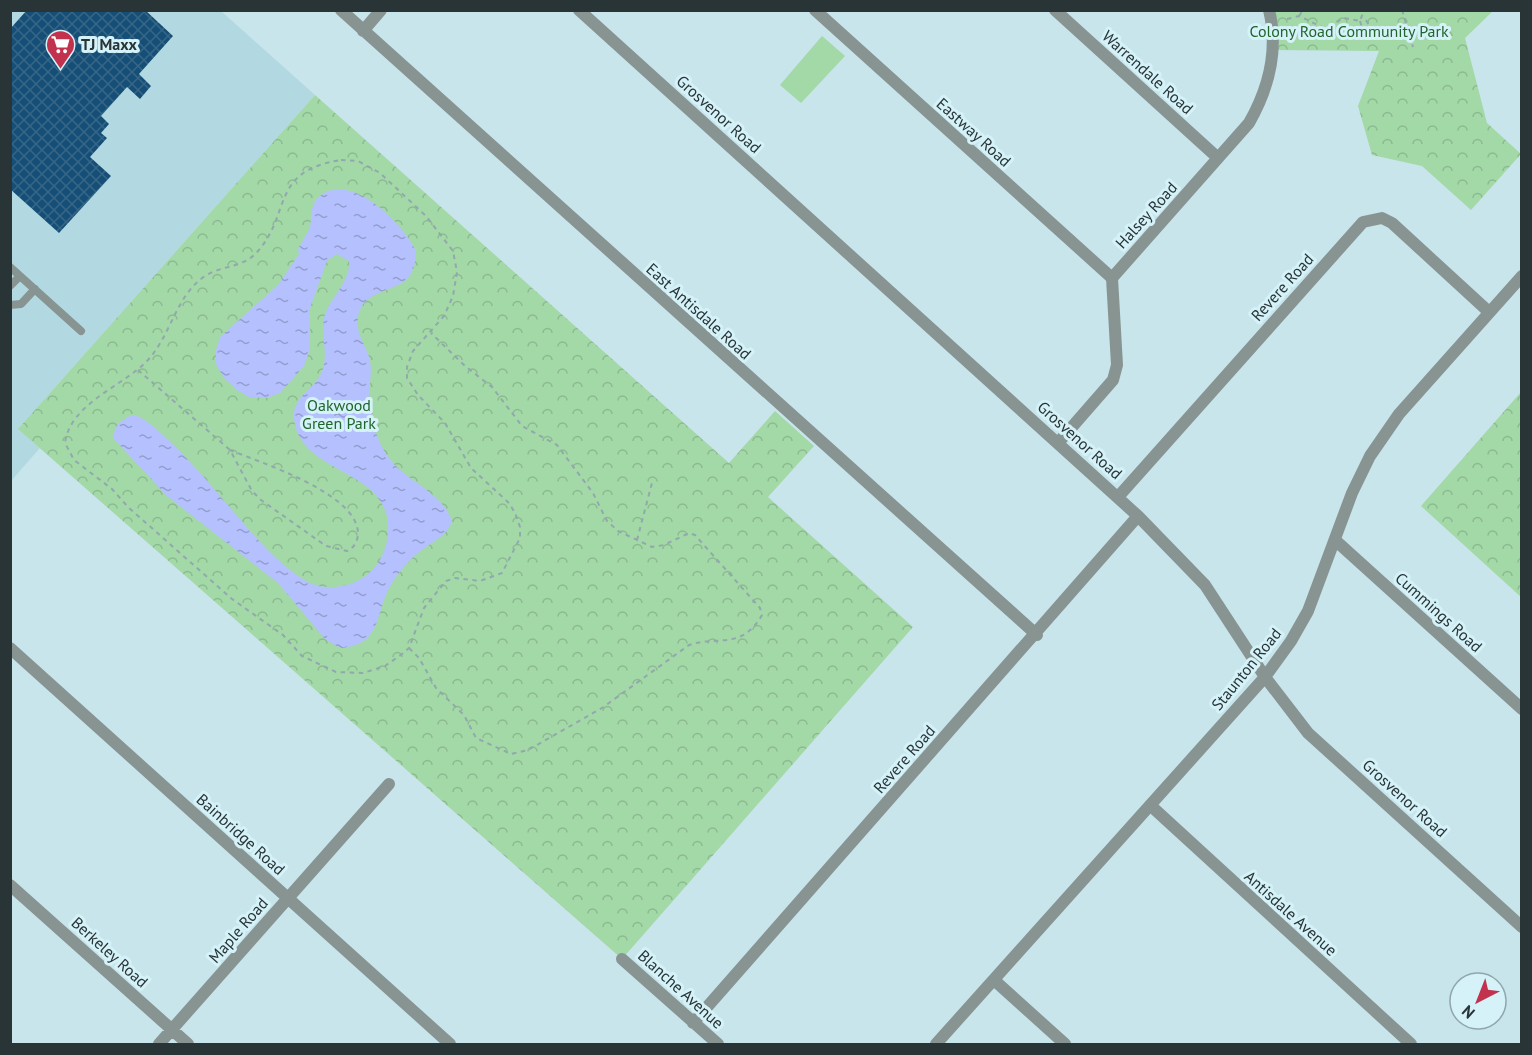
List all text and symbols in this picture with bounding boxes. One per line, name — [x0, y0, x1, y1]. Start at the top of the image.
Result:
park label: Colony Road Community Park — [1249, 21, 1449, 41]
street label: Warrendale Road — [1098, 26, 1198, 118]
supermarket icon: TJ Maxx — [44, 28, 76, 70]
place label: TJ Maxx — [81, 34, 137, 54]
street label: Grosvenor Road — [673, 71, 765, 157]
street label: Eastway Road — [933, 93, 1015, 171]
street label: Halsey Road — [1111, 178, 1181, 252]
street label: Revere Road — [1246, 249, 1318, 325]
street label: East Antisdale Road — [642, 259, 756, 363]
park label: Oakwood Green Park — [302, 395, 376, 433]
street label: Grosvenor Road — [1034, 397, 1126, 483]
street label: Cummings Road — [1391, 568, 1487, 656]
street label: Staunton Road — [1207, 624, 1285, 714]
street label: Revere Road — [869, 721, 939, 797]
street label: Grosvenor Road — [1359, 755, 1451, 841]
street label: Bainbridge Road — [193, 789, 289, 879]
street label: Antisdale Avenue — [1241, 866, 1341, 960]
street label: Maple Road — [204, 893, 272, 967]
street label: Berkeley Road — [68, 912, 152, 992]
street label: Blanche Avenue — [634, 945, 728, 1033]
north arrow — [1448, 971, 1508, 1031]
text: N — [1457, 1001, 1479, 1023]

